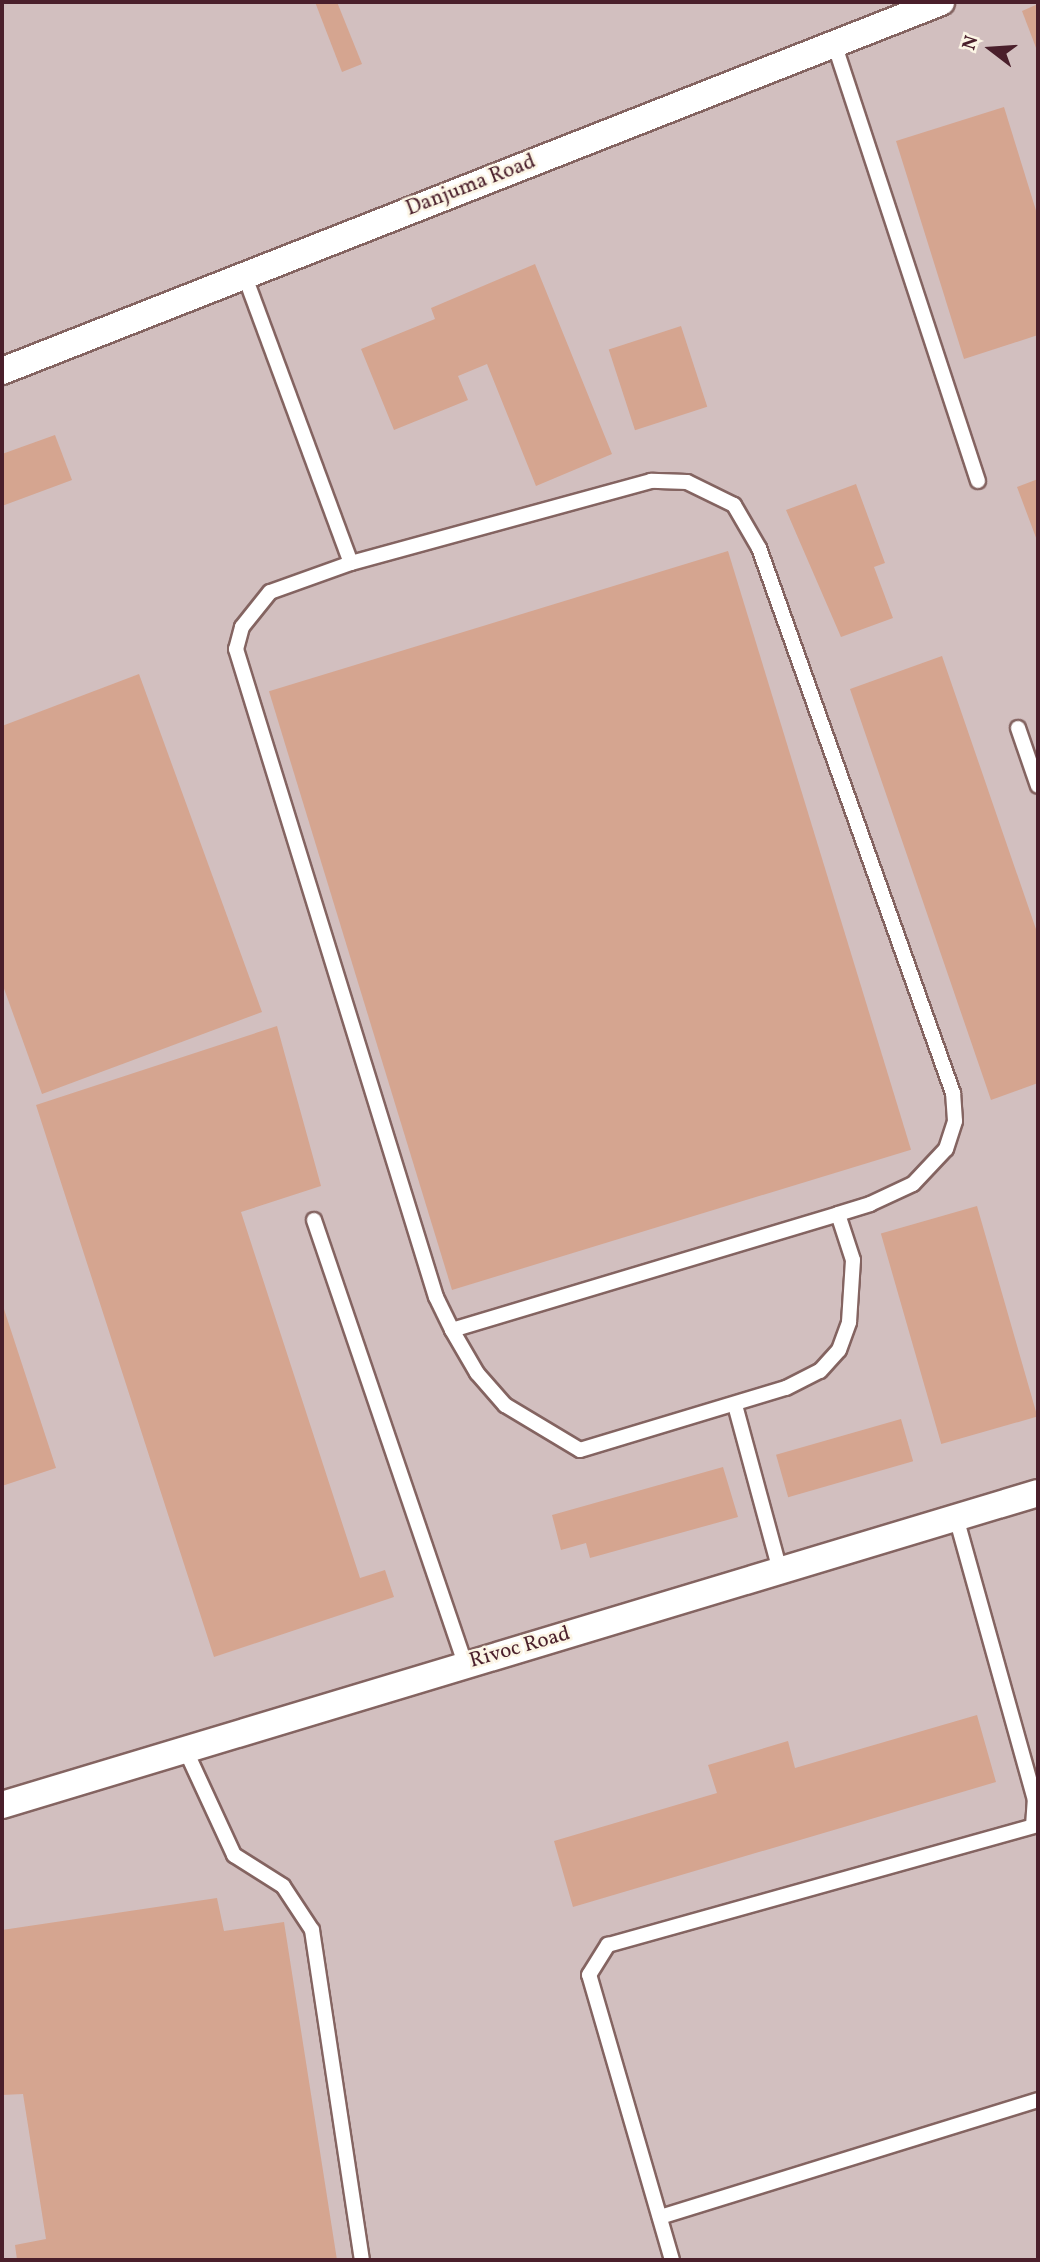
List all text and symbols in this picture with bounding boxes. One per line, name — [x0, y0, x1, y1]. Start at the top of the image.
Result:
north arrow — [956, 14, 1026, 84]
text: N — [956, 32, 985, 53]
street label: Danjuma Road — [403, 150, 539, 222]
street label: Rivoc Road — [467, 1622, 573, 1674]

